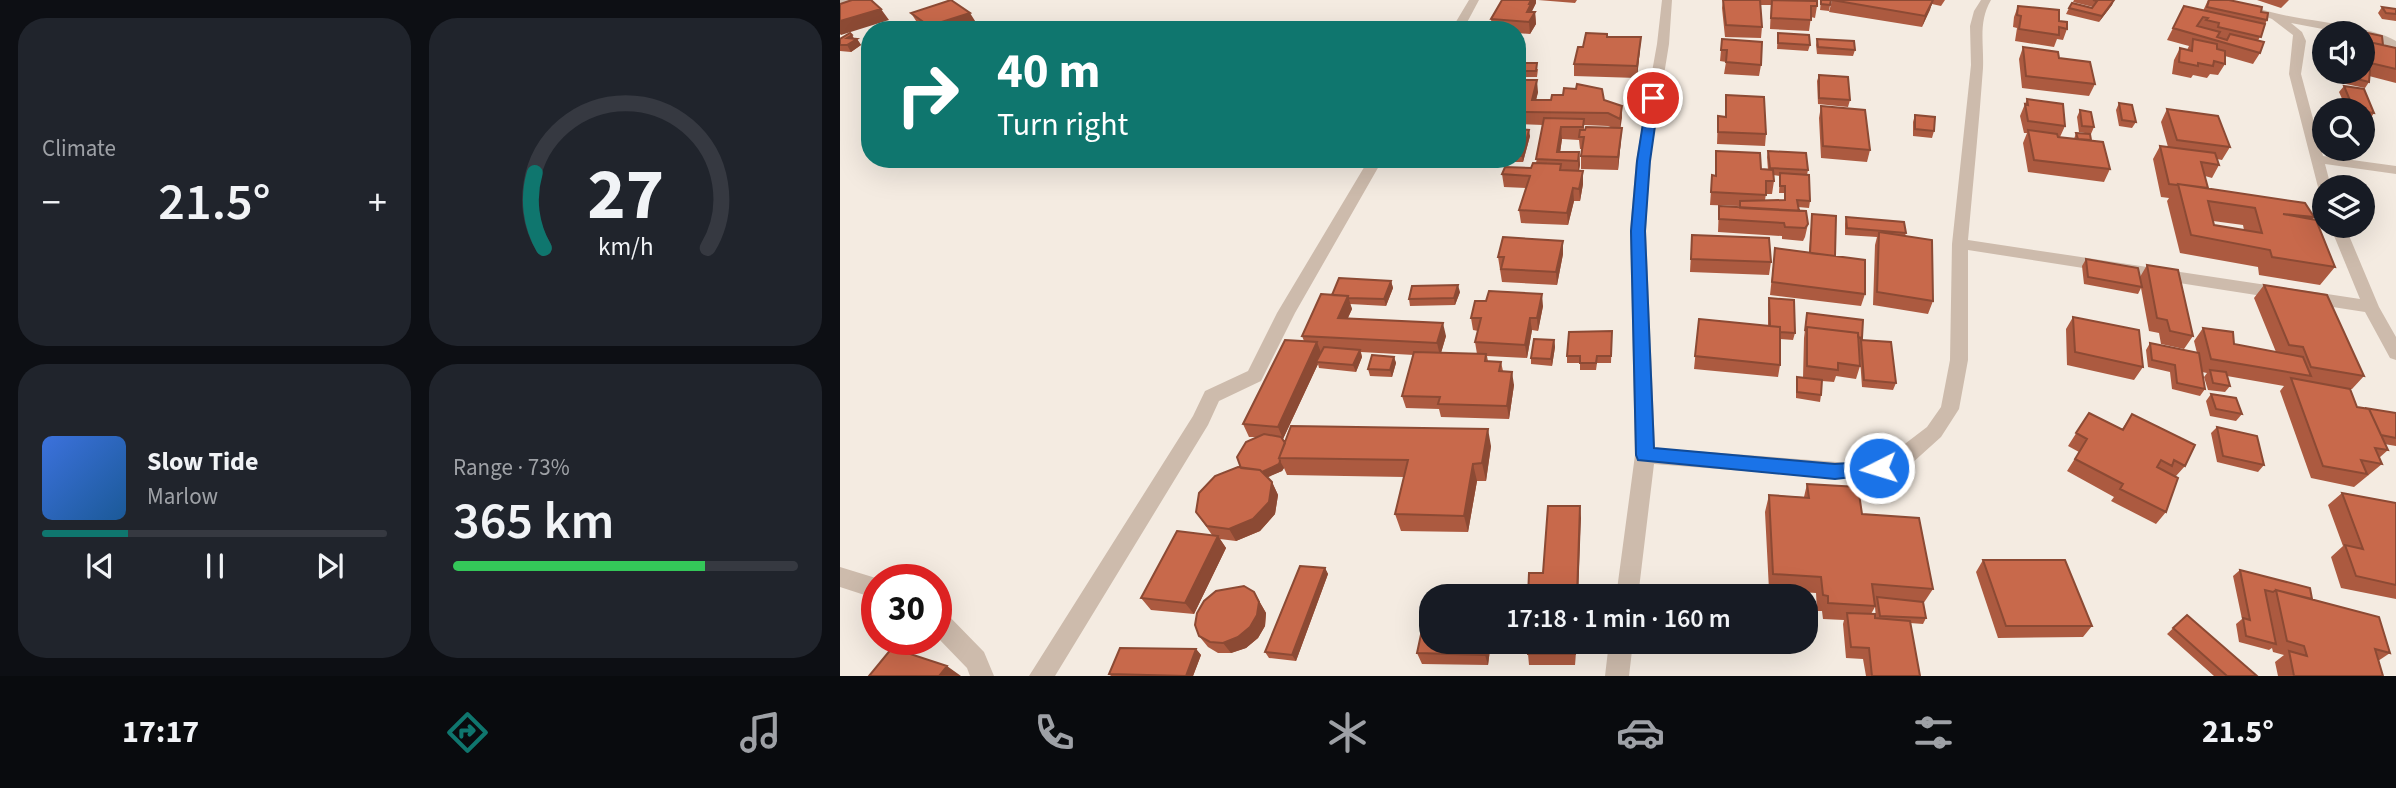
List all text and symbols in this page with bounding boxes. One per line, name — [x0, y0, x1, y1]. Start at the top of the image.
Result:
map controls — [2312, 21, 2375, 238]
button: sound — [2312, 21, 2375, 84]
text: 40 m — [997, 37, 1101, 107]
icon: right — [882, 49, 973, 140]
pin — [1623, 68, 1683, 128]
icon: arrive — [1634, 79, 1672, 117]
button: search — [2312, 98, 2375, 161]
text: Turn right — [997, 102, 1128, 148]
text: Climate — [42, 132, 116, 165]
text: 27 — [587, 143, 664, 247]
text: 21.5° — [158, 166, 271, 240]
button: layers — [2312, 175, 2375, 238]
text: − — [42, 176, 61, 230]
text: + — [368, 176, 387, 230]
text: km/h — [598, 229, 653, 265]
position arrow — [1842, 431, 1916, 505]
text: Slow Tide — [147, 443, 258, 480]
text: Range · 73% — [453, 451, 570, 484]
text: Marlow — [147, 480, 218, 513]
text: 365 km — [453, 485, 614, 559]
icon: previous — [81, 547, 119, 585]
icon: pause — [196, 547, 234, 585]
icon: next — [311, 547, 349, 585]
speed limit sign: 30 — [861, 564, 952, 655]
text: 17:18 · 1 min · 160 m — [1506, 600, 1731, 637]
icon: directions — [443, 708, 492, 757]
icon: music — [736, 708, 785, 757]
icon: phone — [1030, 708, 1079, 757]
icon: climate — [1323, 708, 1372, 757]
icon: car — [1616, 708, 1665, 757]
icon: filters — [1909, 708, 1958, 757]
text: 17:17 — [122, 709, 199, 755]
text: 21.5° — [2202, 709, 2274, 755]

